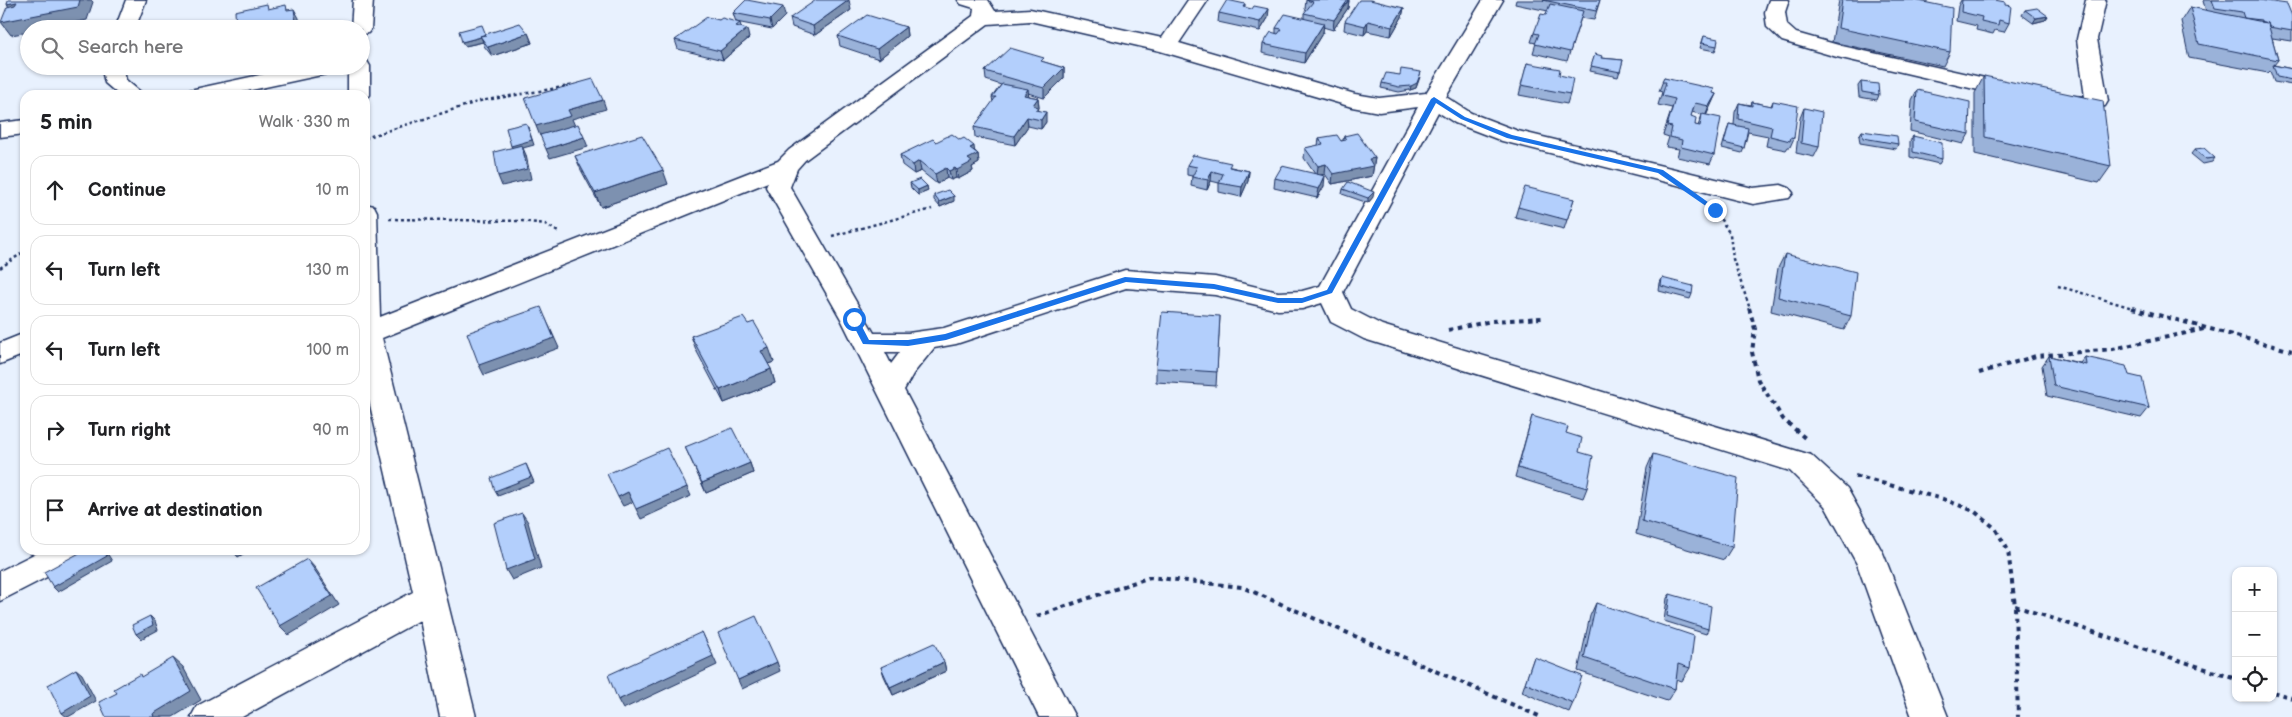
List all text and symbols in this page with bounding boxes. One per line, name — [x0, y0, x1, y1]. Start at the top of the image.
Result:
search box — [20, 20, 370, 75]
icon: search — [38, 34, 66, 62]
text: Search here — [78, 36, 183, 59]
text: 5 min — [40, 110, 93, 135]
text: Walk · 330 m — [259, 113, 350, 132]
icon: ahead — [41, 176, 69, 204]
text: Continue — [88, 179, 166, 202]
text: 10 m — [316, 181, 349, 200]
route end — [1704, 199, 1727, 222]
icon: left — [41, 256, 69, 284]
text: Turn left — [88, 259, 160, 282]
text: 130 m — [306, 261, 349, 280]
route start — [843, 308, 866, 331]
icon: left — [41, 336, 69, 364]
text: Turn left — [88, 339, 160, 362]
text: 100 m — [306, 341, 349, 360]
icon: right — [41, 416, 69, 444]
text: Turn right — [88, 419, 171, 442]
text: 90 m — [313, 421, 349, 440]
icon: arrive — [41, 496, 69, 524]
text: Arrive at destination — [88, 499, 263, 522]
map controls — [2232, 567, 2277, 702]
button: + — [2232, 567, 2277, 612]
button: − — [2232, 612, 2277, 657]
button: locate — [2232, 657, 2277, 702]

